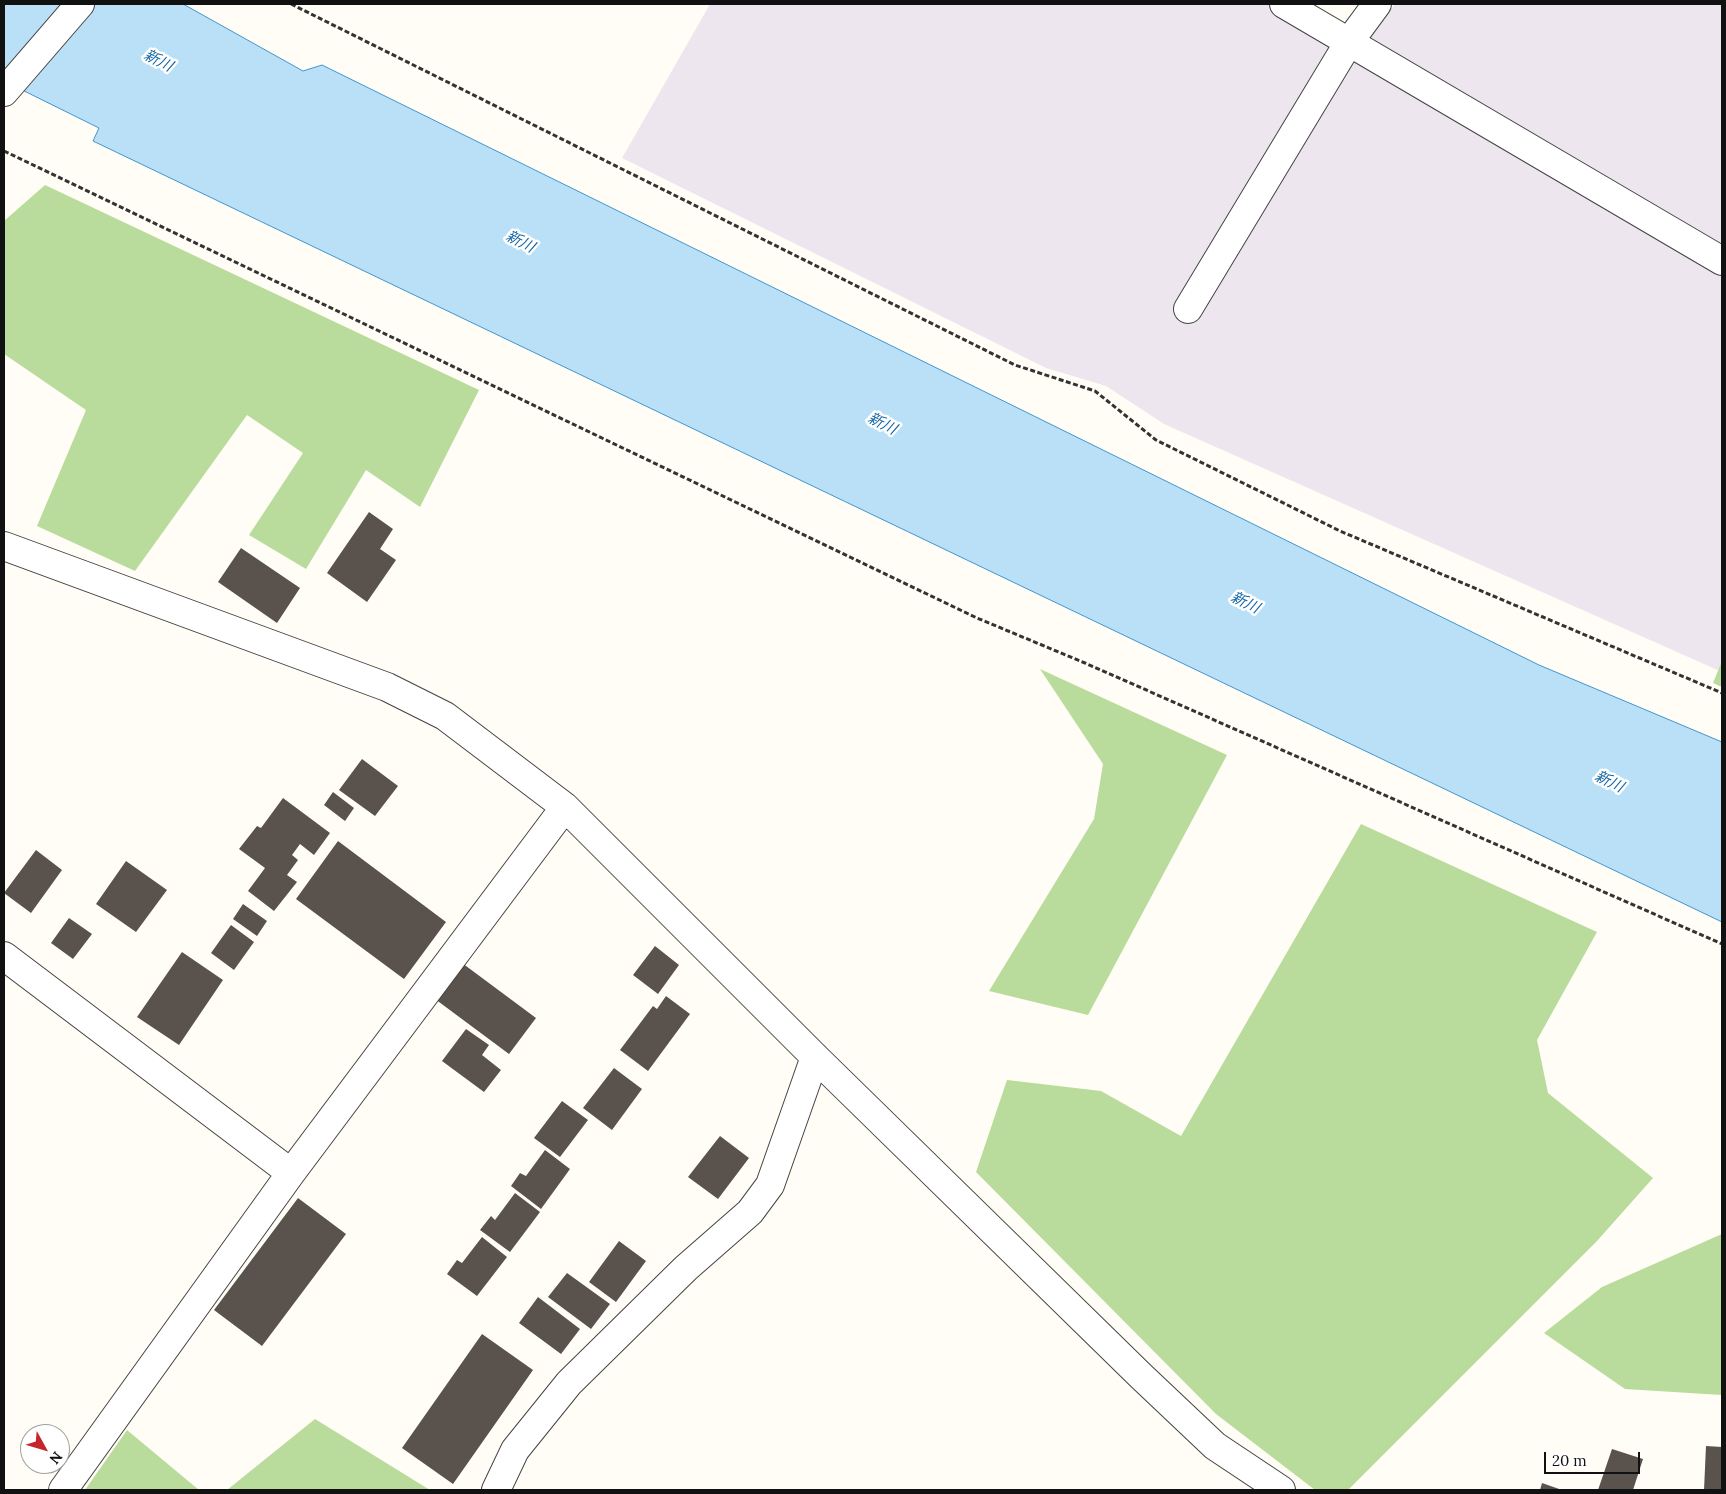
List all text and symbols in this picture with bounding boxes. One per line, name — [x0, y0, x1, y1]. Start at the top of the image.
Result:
water label: 新川 — [141, 46, 175, 76]
water label: 新川 — [503, 227, 537, 257]
water label: 新川 — [865, 409, 899, 439]
water label: 新川 — [1228, 588, 1262, 618]
water label: 新川 — [1592, 767, 1626, 797]
north arrow — [20, 1424, 70, 1474]
scale bar — [1546, 1442, 1642, 1474]
text: N — [45, 1448, 66, 1468]
text: 20 m — [1552, 1451, 1587, 1470]

